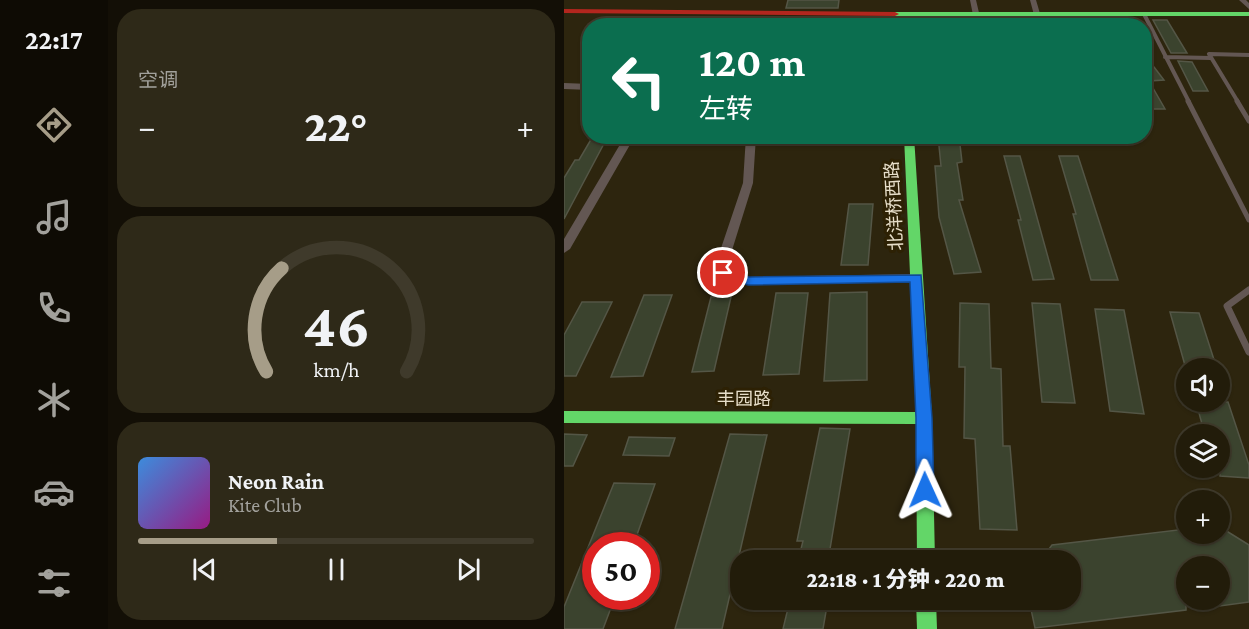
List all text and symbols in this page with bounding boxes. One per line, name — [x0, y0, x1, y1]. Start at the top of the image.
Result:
text: 22:17 — [25, 25, 83, 55]
text: 120 m — [699, 38, 805, 85]
icon: left — [600, 42, 678, 120]
text: 空调 — [138, 69, 178, 91]
text: 左转 — [699, 94, 753, 124]
text: 22° — [304, 101, 368, 151]
icon: directions — [33, 104, 75, 146]
text: − — [138, 108, 155, 145]
text: + — [517, 108, 534, 145]
street label: 北洋桥西路 — [882, 161, 906, 251]
icon: music — [33, 196, 75, 238]
pin — [697, 247, 748, 298]
icon: arrive — [706, 256, 739, 289]
icon: phone — [33, 287, 75, 329]
text: 46 — [302, 290, 370, 359]
text: km/h — [313, 358, 360, 382]
map controls — [1176, 358, 1230, 610]
button: sound — [1176, 358, 1230, 412]
icon: climate — [33, 379, 75, 421]
street label: 丰园路 — [717, 389, 771, 409]
button: layers — [1176, 424, 1230, 478]
position arrow — [893, 458, 957, 522]
text: Neon Rain — [228, 469, 324, 494]
icon: car — [33, 471, 75, 513]
button: + — [1176, 490, 1230, 544]
text: Kite Club — [228, 494, 302, 516]
speed limit sign: 50 — [582, 532, 660, 610]
icon: previous — [188, 553, 221, 586]
icon: pause — [320, 553, 353, 586]
icon: next — [452, 553, 485, 586]
button: − — [1176, 556, 1230, 610]
icon: filters — [33, 562, 75, 604]
text: 22:18 · 1 分钟 · 220 m — [806, 567, 1005, 592]

